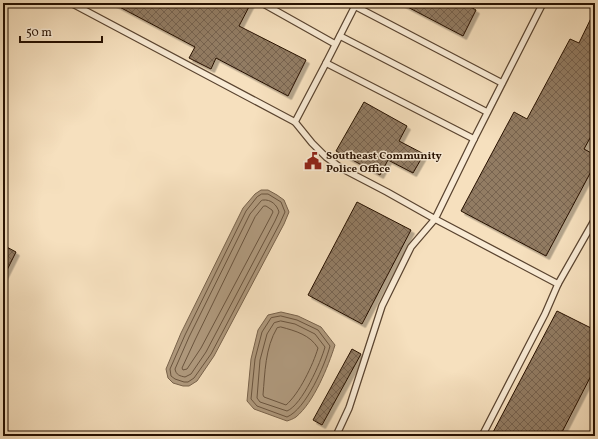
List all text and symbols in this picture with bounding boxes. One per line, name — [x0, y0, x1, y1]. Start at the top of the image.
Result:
scale bar — [20, 18, 102, 44]
text: 50 m — [26, 25, 52, 41]
place label: Southeast Community Police Office — [326, 149, 443, 177]
public building icon: Southeast Community Police Office — [303, 151, 323, 171]

